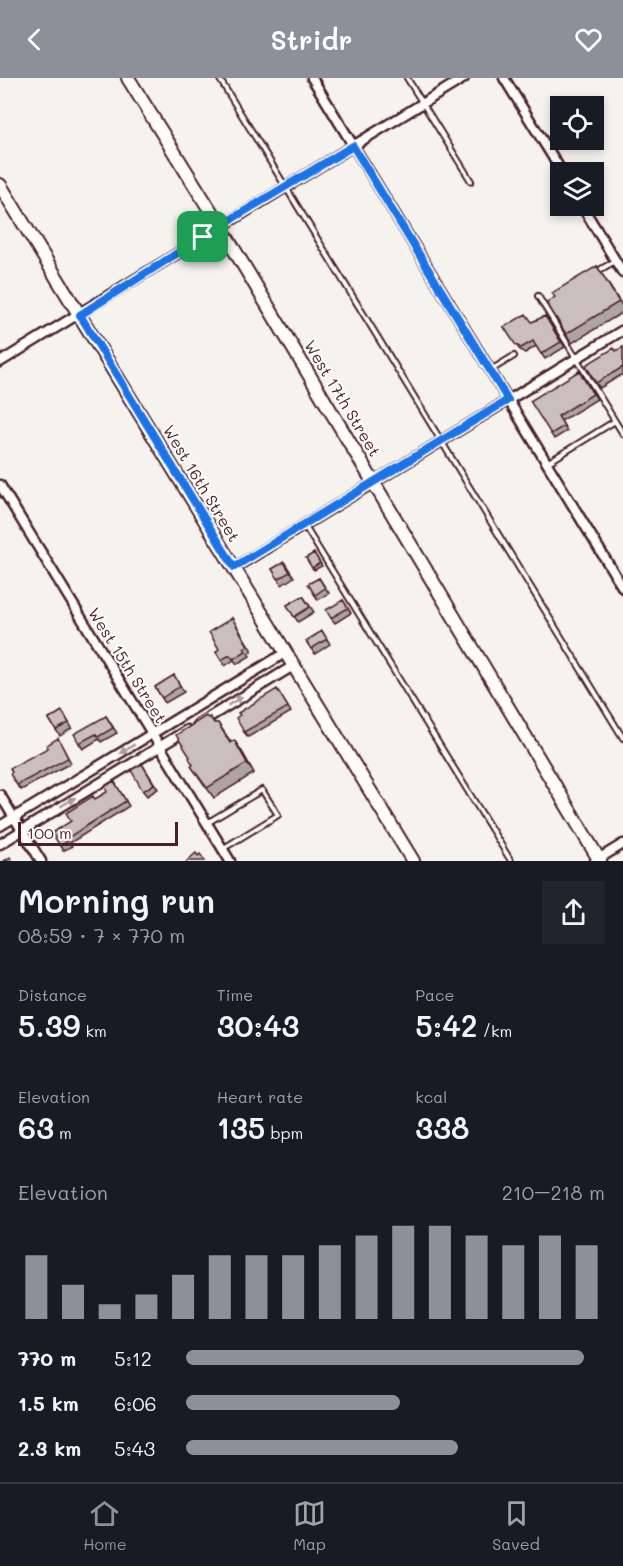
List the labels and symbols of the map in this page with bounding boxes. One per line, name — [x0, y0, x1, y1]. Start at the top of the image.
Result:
pin — [177, 211, 228, 262]
street label: West 17th Street — [300, 336, 386, 460]
street label: West 16th Street — [159, 421, 245, 545]
street label: West 15th Street — [84, 603, 172, 727]
one-way arrow — [227, 696, 243, 707]
one-way arrow — [119, 743, 135, 754]
one-way arrow — [60, 797, 76, 808]
scale bar — [18, 819, 178, 846]

